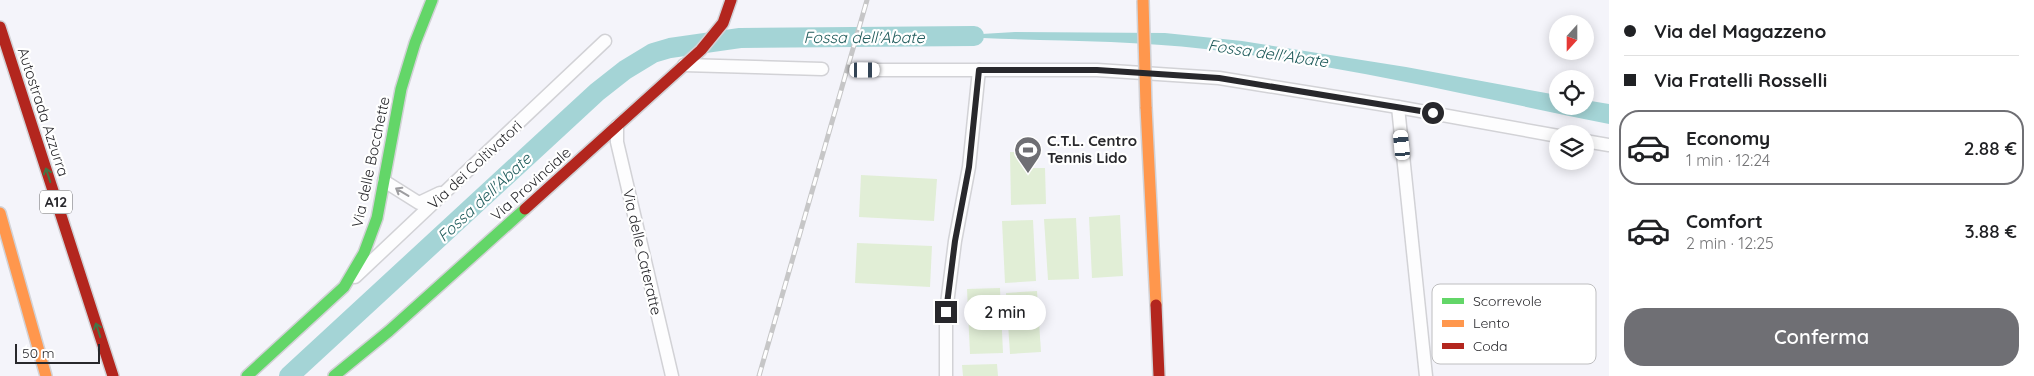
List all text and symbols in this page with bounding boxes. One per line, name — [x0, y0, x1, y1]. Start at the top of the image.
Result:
north arrow — [1549, 15, 1594, 60]
map controls — [1549, 15, 1594, 170]
text: Via del Magazzeno — [1654, 19, 1826, 43]
water label: Fossa dell'Abate — [804, 27, 925, 47]
water label: Fossa dell'Abate — [1207, 35, 1330, 71]
street label: Autostrada Azzurra — [14, 45, 73, 179]
car — [850, 63, 880, 78]
text: Via Fratelli Rosselli — [1654, 68, 1827, 92]
button: locate — [1549, 70, 1594, 115]
street label: Via delle Bocchette — [347, 95, 394, 229]
route start — [1422, 102, 1444, 124]
street label: Via dei Coltivatori — [424, 116, 526, 213]
button: layers — [1549, 125, 1594, 170]
icon: car — [1626, 125, 1671, 170]
text: Economy — [1686, 126, 1770, 150]
car — [1392, 129, 1411, 161]
place label: C.T.L. Centro Tennis Lido — [1047, 131, 1137, 167]
sports icon: C.T.L. Centro Tennis Lido — [1013, 135, 1043, 174]
text: 2.88 € — [1964, 136, 2017, 160]
street label: Via Provinciale — [487, 143, 575, 225]
water label: Fossa dell'Abate — [433, 148, 536, 246]
text: 1 min · 12:24 — [1686, 150, 1770, 170]
one-way arrow — [42, 168, 52, 184]
one-way arrow — [395, 186, 409, 196]
street label: Via delle Cateratte — [619, 187, 666, 317]
road number: A12 — [40, 190, 72, 213]
icon: car — [1626, 208, 1671, 253]
text: Comfort — [1686, 209, 1763, 233]
text: 3.88 € — [1964, 219, 2017, 243]
text: 2 min · 12:25 — [1686, 233, 1774, 253]
legend — [1432, 284, 1596, 364]
text: Scorrevole — [1473, 292, 1542, 310]
callout: 2 min — [964, 294, 1046, 330]
route end — [935, 301, 957, 323]
text: 2 min — [984, 302, 1026, 322]
button: Conferma — [1624, 308, 2019, 366]
text: Lento — [1473, 314, 1510, 332]
one-way arrow — [93, 322, 103, 338]
text: Coda — [1473, 337, 1508, 355]
scale bar — [15, 341, 100, 364]
text: 50 m — [22, 344, 55, 362]

